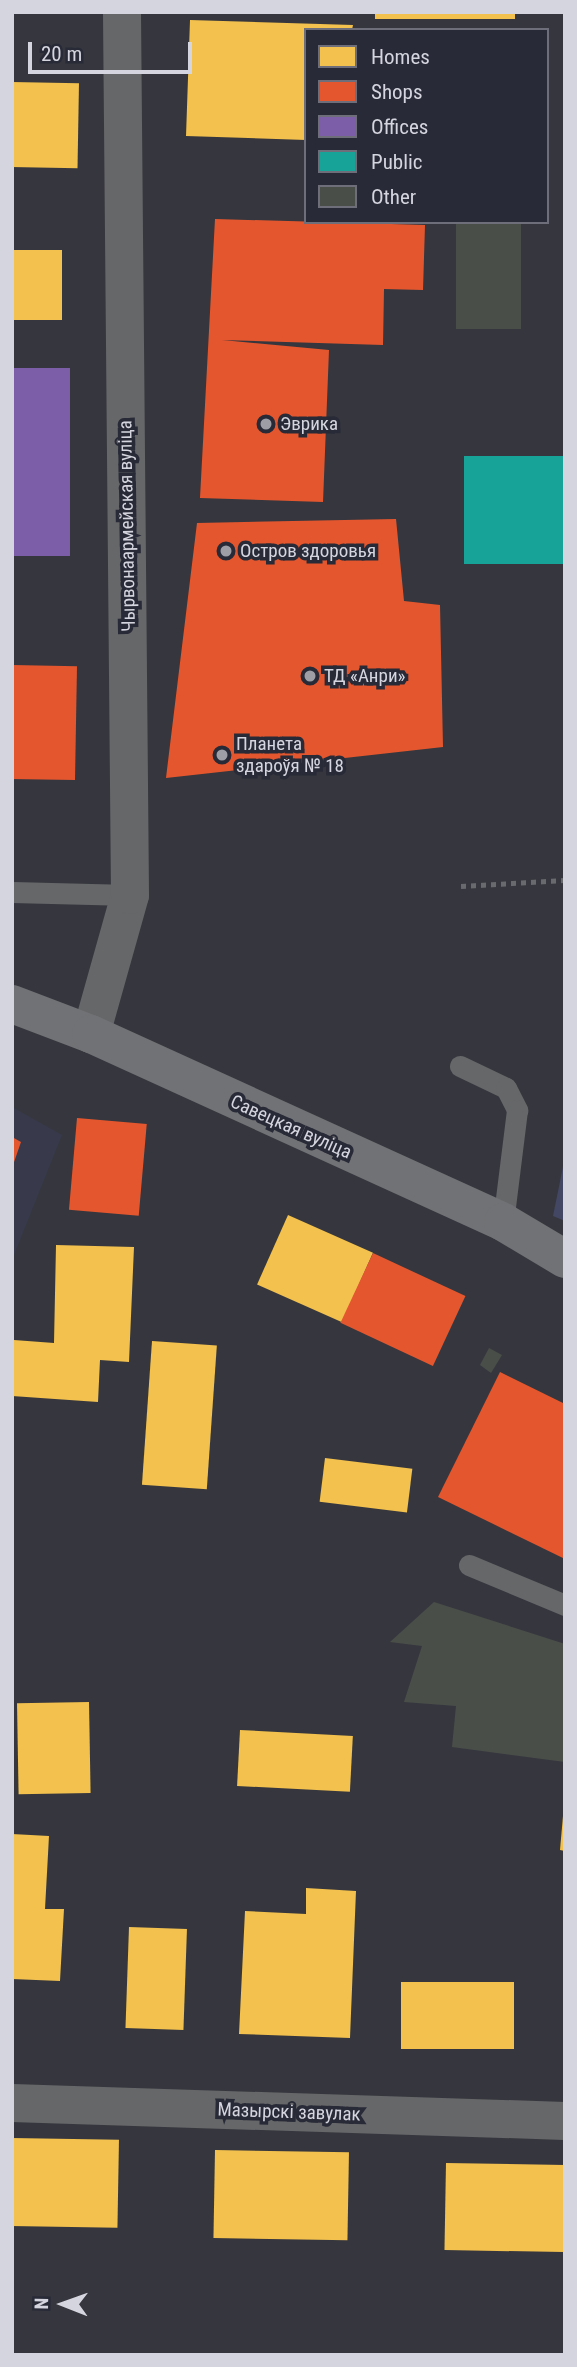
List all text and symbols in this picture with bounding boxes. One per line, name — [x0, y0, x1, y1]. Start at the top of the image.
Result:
scale bar — [32, 28, 196, 72]
legend — [304, 28, 549, 224]
text: 20 m — [41, 42, 82, 66]
text: Homes — [371, 45, 430, 69]
text: Shops — [371, 80, 423, 104]
text: Offices — [371, 115, 428, 139]
text: Public — [371, 150, 423, 174]
text: Other — [371, 185, 416, 209]
place label: Эврика — [280, 413, 338, 435]
marker: Эврика — [258, 416, 274, 432]
street label: Чырвонаармейская вуліца — [114, 420, 140, 632]
place label: Остров здоровья — [240, 540, 376, 562]
marker: Остров здоровья — [218, 543, 234, 559]
place label: ТД «Анри» — [324, 665, 406, 687]
marker: ТД «Анри» — [302, 668, 318, 684]
place label: Планета здароўя № 18 — [236, 733, 344, 777]
marker: Планета здароўя № 18 — [214, 747, 230, 763]
street label: Савецкая вуліца — [227, 1090, 355, 1164]
street label: Мазырскі завулак — [217, 2098, 361, 2126]
north arrow — [28, 2269, 98, 2339]
text: N — [30, 2298, 53, 2310]

